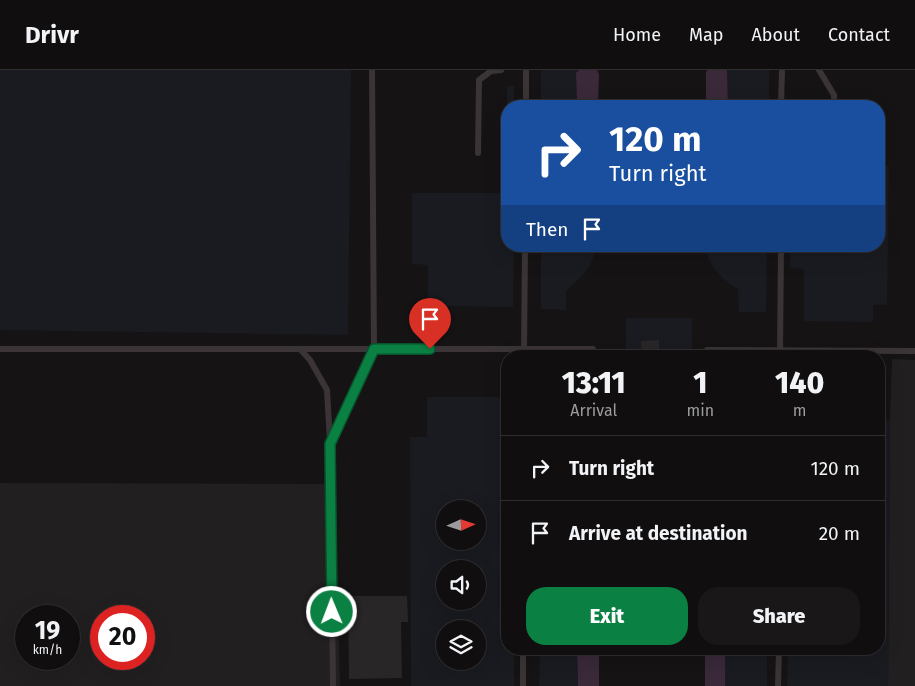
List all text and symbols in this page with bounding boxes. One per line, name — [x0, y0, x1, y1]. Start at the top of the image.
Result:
text: Drivr — [25, 21, 79, 49]
text: Home — [613, 24, 661, 46]
text: Map — [689, 24, 723, 46]
text: About — [751, 24, 800, 46]
text: Contact — [828, 24, 890, 46]
text: 120 m — [609, 118, 702, 160]
icon: right — [526, 120, 591, 185]
text: Turn right — [609, 160, 706, 187]
icon: arrive — [578, 215, 606, 243]
text: Then — [526, 218, 568, 241]
pin — [409, 298, 451, 349]
icon: arrive — [416, 305, 444, 333]
text: 13:11 — [562, 365, 626, 401]
text: 1 — [693, 365, 707, 401]
text: 140 — [775, 365, 824, 401]
text: Arrival — [570, 401, 617, 420]
text: min — [687, 401, 714, 420]
text: m — [793, 401, 806, 420]
icon: right — [526, 454, 554, 482]
text: Turn right — [569, 457, 654, 480]
text: 120 m — [810, 457, 860, 480]
north arrow — [436, 500, 486, 550]
map controls — [436, 500, 486, 670]
icon: arrive — [526, 519, 554, 547]
text: Arrive at destination — [569, 522, 748, 545]
text: 20 m — [819, 522, 860, 545]
button: sound — [436, 560, 486, 610]
position arrow — [305, 585, 357, 637]
button: Exit — [526, 587, 688, 645]
button: Share — [698, 587, 860, 645]
speed limit sign: 20 — [90, 605, 155, 670]
text: 19 — [35, 616, 60, 646]
button: layers — [436, 620, 486, 670]
text: km/h — [33, 643, 62, 657]

